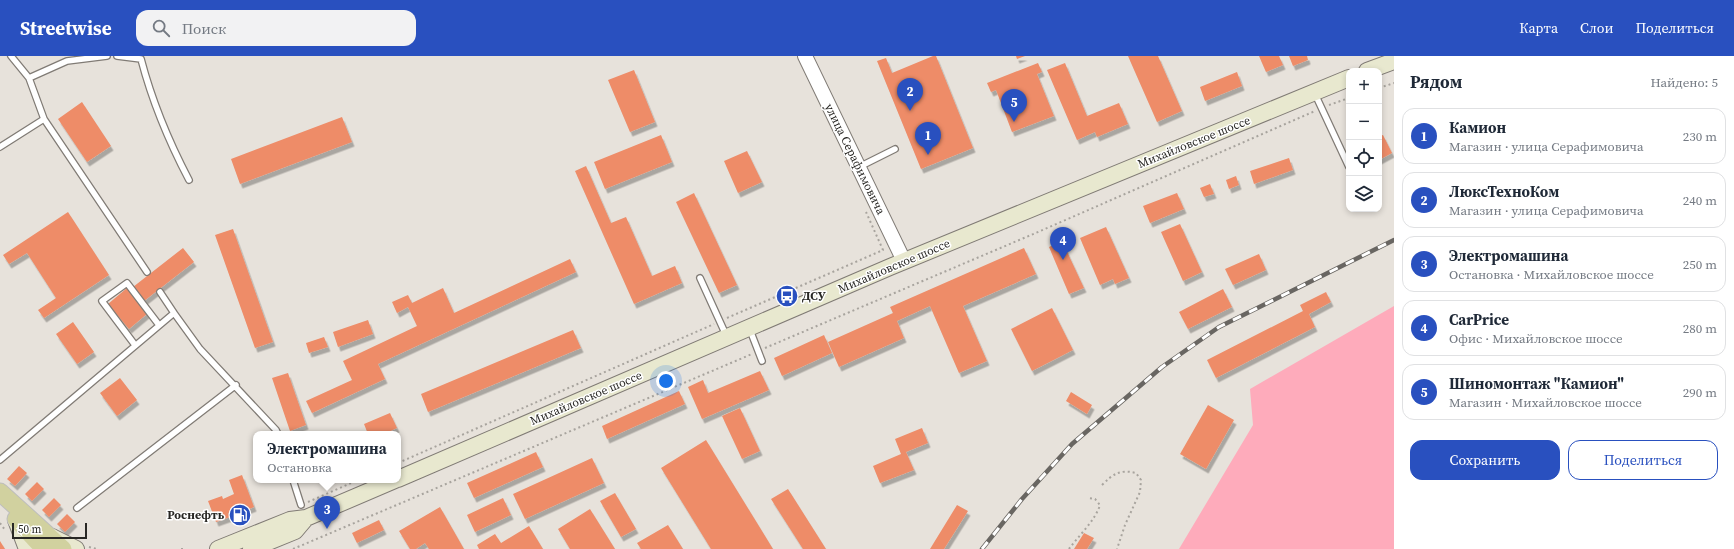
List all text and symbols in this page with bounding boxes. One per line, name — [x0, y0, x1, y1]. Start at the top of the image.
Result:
search box — [136, 10, 416, 46]
text: Streetwise — [20, 15, 112, 41]
icon: search — [150, 17, 172, 39]
text: Поиск — [182, 18, 226, 39]
text: Карта — [1519, 18, 1558, 38]
text: Слои — [1580, 18, 1614, 38]
text: Поделиться — [1636, 18, 1714, 38]
map controls — [1346, 68, 1382, 212]
button: + — [1346, 68, 1382, 104]
text: Рядом — [1410, 70, 1462, 94]
text: Найдено: 5 — [1651, 74, 1718, 91]
pin: 2 — [897, 78, 923, 111]
pin: 5 — [1001, 89, 1027, 122]
street label: улица Серафимовича — [821, 101, 889, 218]
button: − — [1346, 104, 1382, 140]
street label: Михайловское шоссе — [1135, 112, 1253, 172]
text: Камион — [1449, 117, 1506, 138]
pin: 1 — [915, 122, 941, 155]
text: 1 — [1420, 128, 1428, 145]
text: 230 m — [1683, 128, 1717, 145]
text: Магазин · улица Серафимовича — [1449, 138, 1644, 155]
button: locate — [1346, 140, 1382, 176]
button: layers — [1346, 176, 1382, 212]
text: ЛюксТехноКом — [1449, 181, 1559, 202]
text: 2 — [1420, 192, 1428, 209]
text: 240 m — [1683, 192, 1717, 209]
text: Магазин · улица Серафимовича — [1449, 202, 1644, 219]
pin: 4 — [1050, 227, 1076, 260]
street label: Михайловское шоссе — [836, 235, 952, 297]
text: Электромашина — [1449, 245, 1568, 266]
text: 3 — [1420, 256, 1428, 273]
text: 250 m — [1683, 256, 1717, 273]
text: Остановка · Михайловское шоссе — [1449, 266, 1654, 283]
bus stop icon: ДСУ — [774, 283, 800, 309]
place label: ДСУ — [802, 288, 826, 304]
text: CarPrice — [1449, 309, 1509, 330]
text: 4 — [1420, 320, 1428, 337]
text: 280 m — [1683, 320, 1717, 337]
text: Офис · Михайловское шоссе — [1449, 330, 1623, 347]
street label: Михайловское шоссе — [528, 367, 644, 429]
your location — [656, 371, 676, 391]
text: Шиномонтаж "Камион" — [1449, 373, 1624, 394]
text: 5 — [1420, 384, 1428, 401]
text: 290 m — [1683, 384, 1717, 401]
text: Магазин · Михайловское шоссе — [1449, 394, 1642, 411]
popup — [253, 431, 401, 483]
text: Электромашина — [267, 438, 387, 459]
button: Сохранить — [1410, 440, 1560, 480]
button: Поделиться — [1568, 440, 1718, 480]
text: Остановка — [267, 459, 332, 476]
pin: 3 — [314, 496, 340, 529]
fuel station icon: Роснефть — [227, 502, 253, 528]
place label: Роснефть — [167, 507, 225, 523]
scale bar — [12, 521, 87, 540]
text: 50 m — [18, 522, 41, 537]

